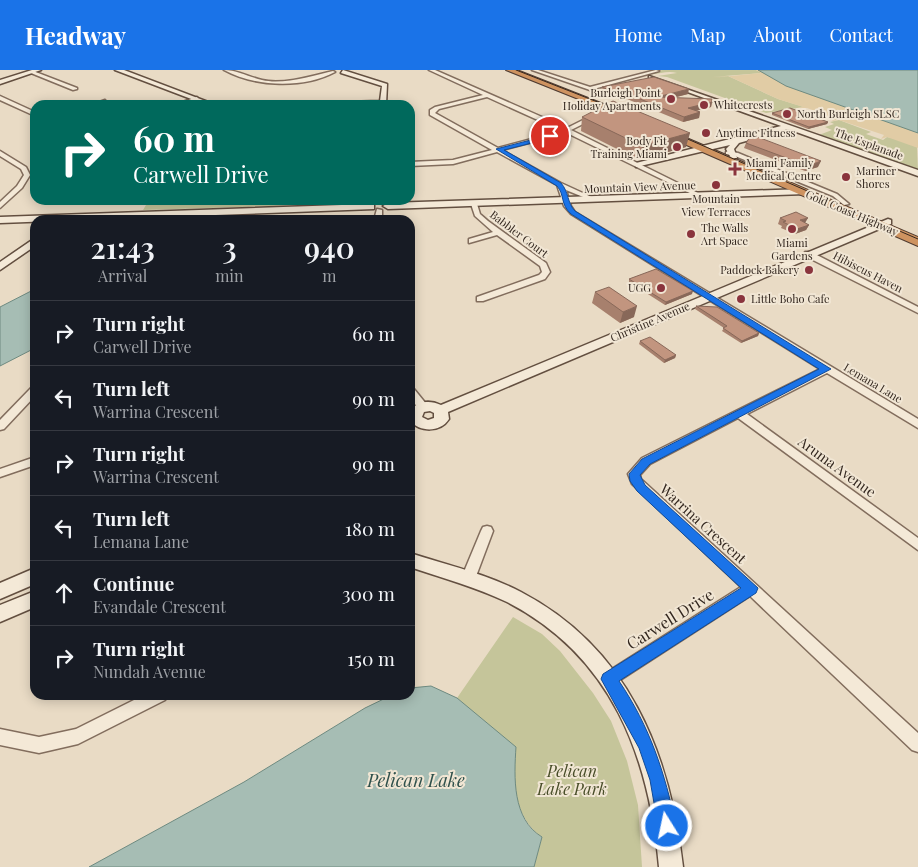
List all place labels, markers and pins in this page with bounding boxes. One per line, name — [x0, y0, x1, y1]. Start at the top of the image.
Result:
place label: Burleigh Point Holiday Apartments — [563, 85, 661, 113]
marker: Burleigh Point Holiday Apartments — [665, 93, 677, 105]
place label: Whitecrests — [713, 97, 772, 112]
marker: Whitecrests — [698, 99, 710, 111]
place label: North Burleigh SLSC — [797, 106, 899, 121]
marker: North Burleigh SLSC — [781, 108, 793, 120]
pin — [529, 115, 571, 157]
place label: Anytime Fitness — [715, 125, 796, 140]
marker: Anytime Fitness — [700, 127, 712, 139]
place label: Body Fit Training Miami — [591, 133, 667, 161]
marker: Body Fit Training Miami — [671, 141, 683, 153]
place label: Miami Family Medical Centre — [746, 155, 822, 183]
marker: Miami Family Medical Centre — [728, 162, 742, 176]
place label: Mariner Shores — [856, 163, 896, 191]
marker: Mariner Shores — [840, 171, 852, 183]
marker: Mountain View Terraces — [710, 179, 722, 191]
place label: Mountain View Terraces — [680, 191, 751, 219]
place label: The Walls Art Space — [700, 220, 748, 248]
marker: Miami Gardens — [786, 223, 798, 235]
marker: The Walls Art Space — [685, 228, 697, 240]
place label: Miami Gardens — [771, 235, 813, 263]
place label: Paddock Bakery — [720, 262, 799, 277]
marker: Paddock Bakery — [803, 264, 815, 276]
place label: UGG — [628, 280, 651, 295]
marker: UGG — [655, 282, 667, 294]
place label: Little Boho Cafe — [751, 291, 830, 306]
marker: Little Boho Cafe — [735, 293, 747, 305]

